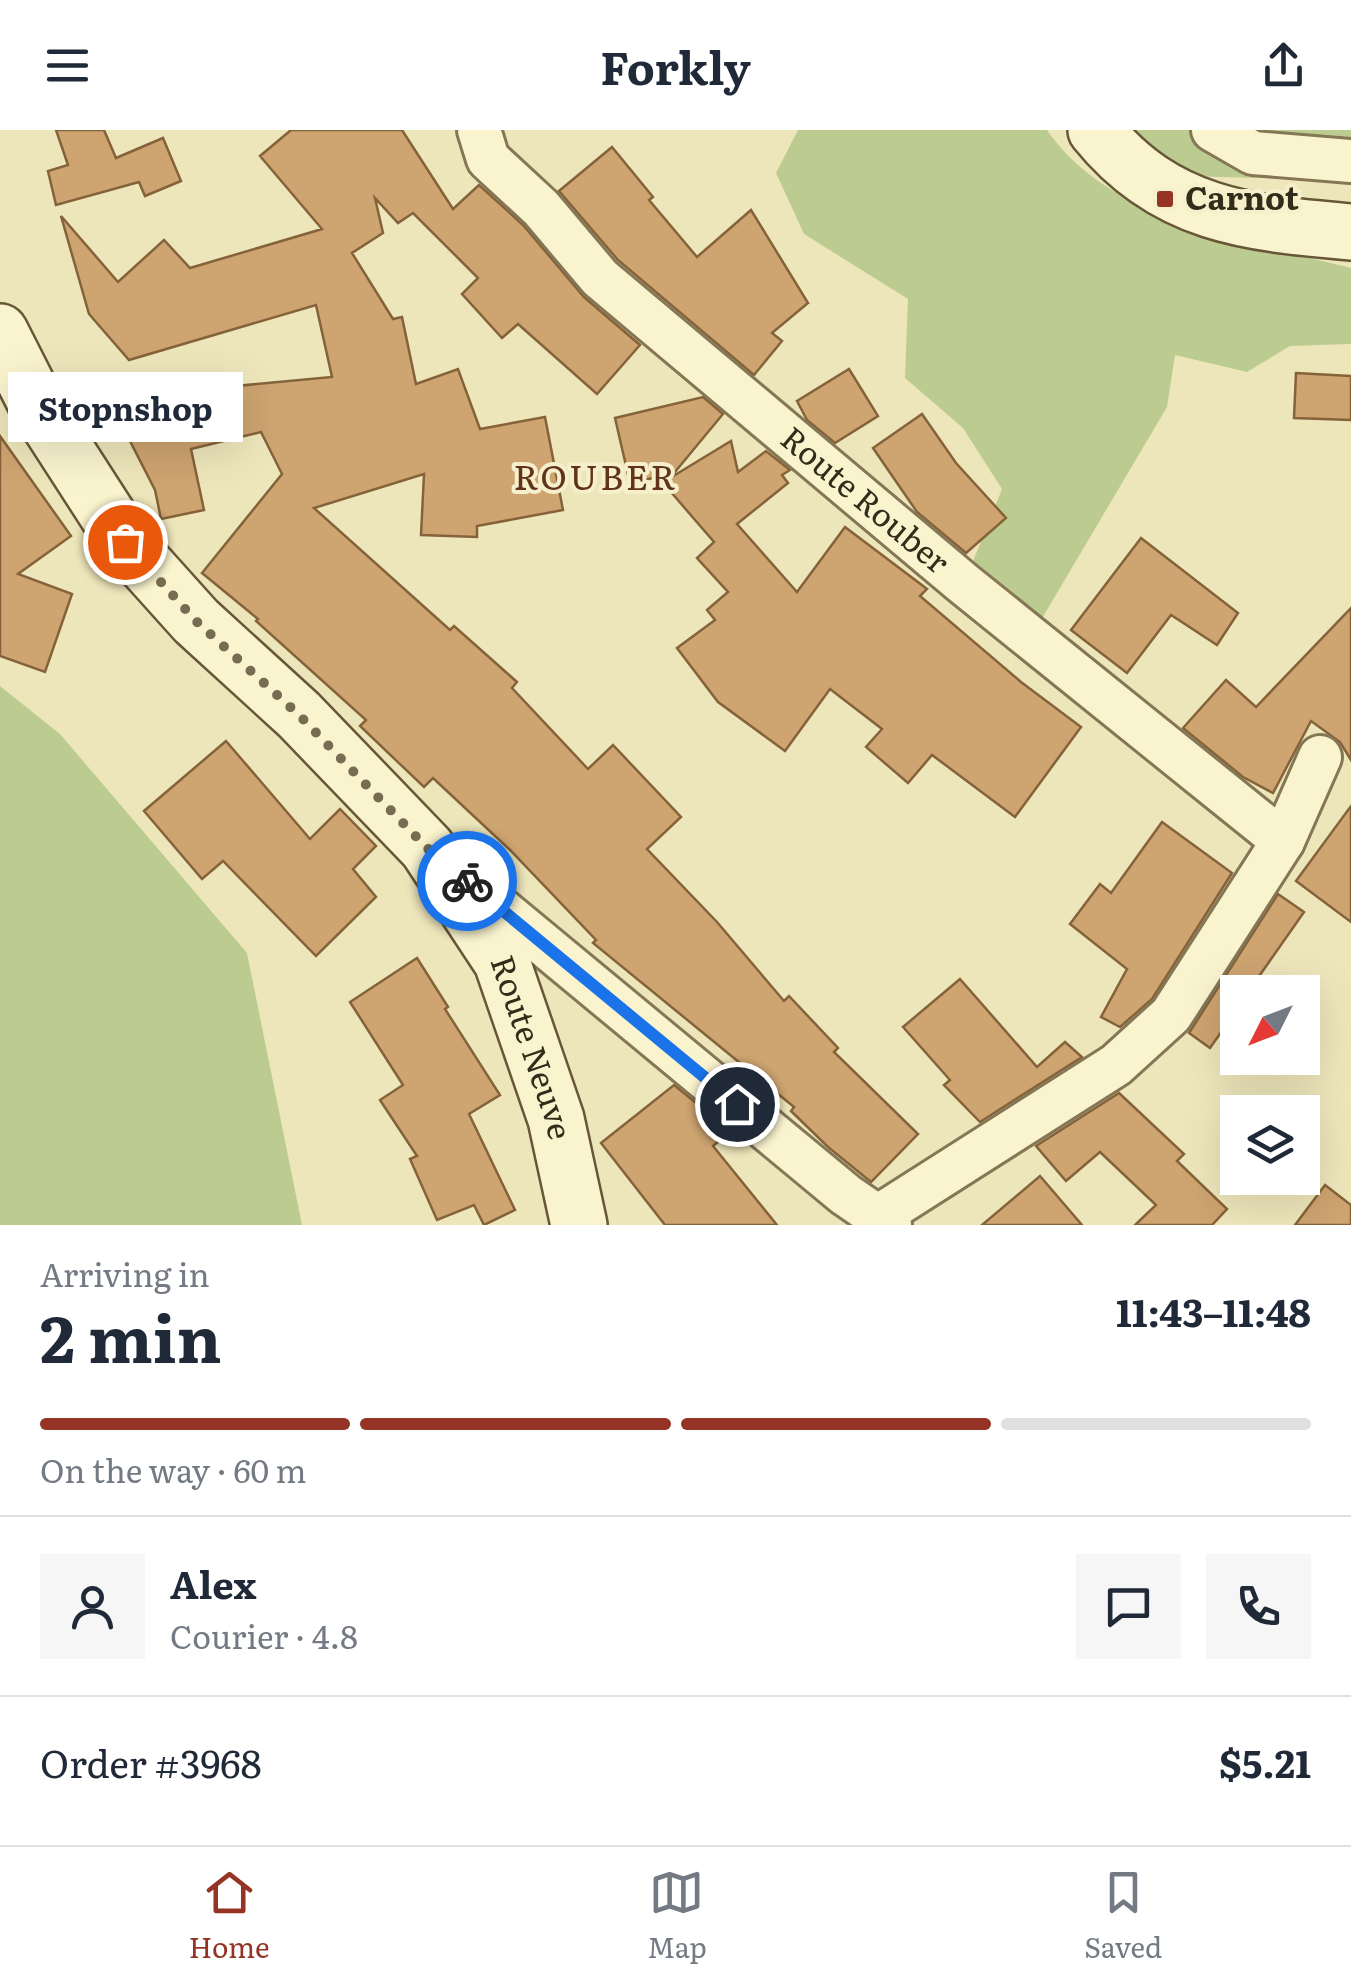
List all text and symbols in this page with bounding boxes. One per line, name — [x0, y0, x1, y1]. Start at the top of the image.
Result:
text: Forkly — [600, 32, 751, 99]
icon: menu — [40, 38, 95, 93]
icon: share — [1256, 38, 1311, 93]
place label: Carnot — [1185, 172, 1299, 220]
marker: Carnot — [1154, 188, 1176, 210]
callout: Stopnshop — [8, 372, 242, 442]
text: Stopnshop — [38, 383, 213, 431]
street label: Route Rouber — [772, 413, 962, 583]
district label: ROUBER — [514, 449, 678, 501]
pin — [83, 500, 168, 585]
icon: bag — [98, 515, 153, 570]
courier — [417, 831, 517, 931]
icon: bike — [440, 854, 495, 909]
street label: Route Neuve — [480, 948, 587, 1143]
north arrow — [1220, 975, 1320, 1075]
map controls — [1220, 975, 1320, 1195]
pin — [695, 1062, 780, 1147]
icon: home — [710, 1077, 765, 1132]
button: layers — [1220, 1095, 1320, 1195]
text: Arriving in — [40, 1249, 210, 1297]
text: 11:43–11:48 — [1116, 1282, 1311, 1339]
text: 2 min — [40, 1286, 222, 1383]
text: On the way · 60 m — [40, 1445, 307, 1493]
button: person — [40, 1554, 145, 1659]
text: Alex — [170, 1554, 256, 1611]
button: chat — [1076, 1554, 1181, 1659]
button: phone — [1206, 1554, 1311, 1659]
text: Courier · 4.8 — [170, 1611, 358, 1659]
text: Order #3968 — [40, 1733, 262, 1790]
text: $5.21 — [1219, 1733, 1311, 1790]
tab: Home — [189, 1865, 270, 1967]
tab: Map — [647, 1865, 707, 1967]
tab: Saved — [1084, 1865, 1162, 1967]

